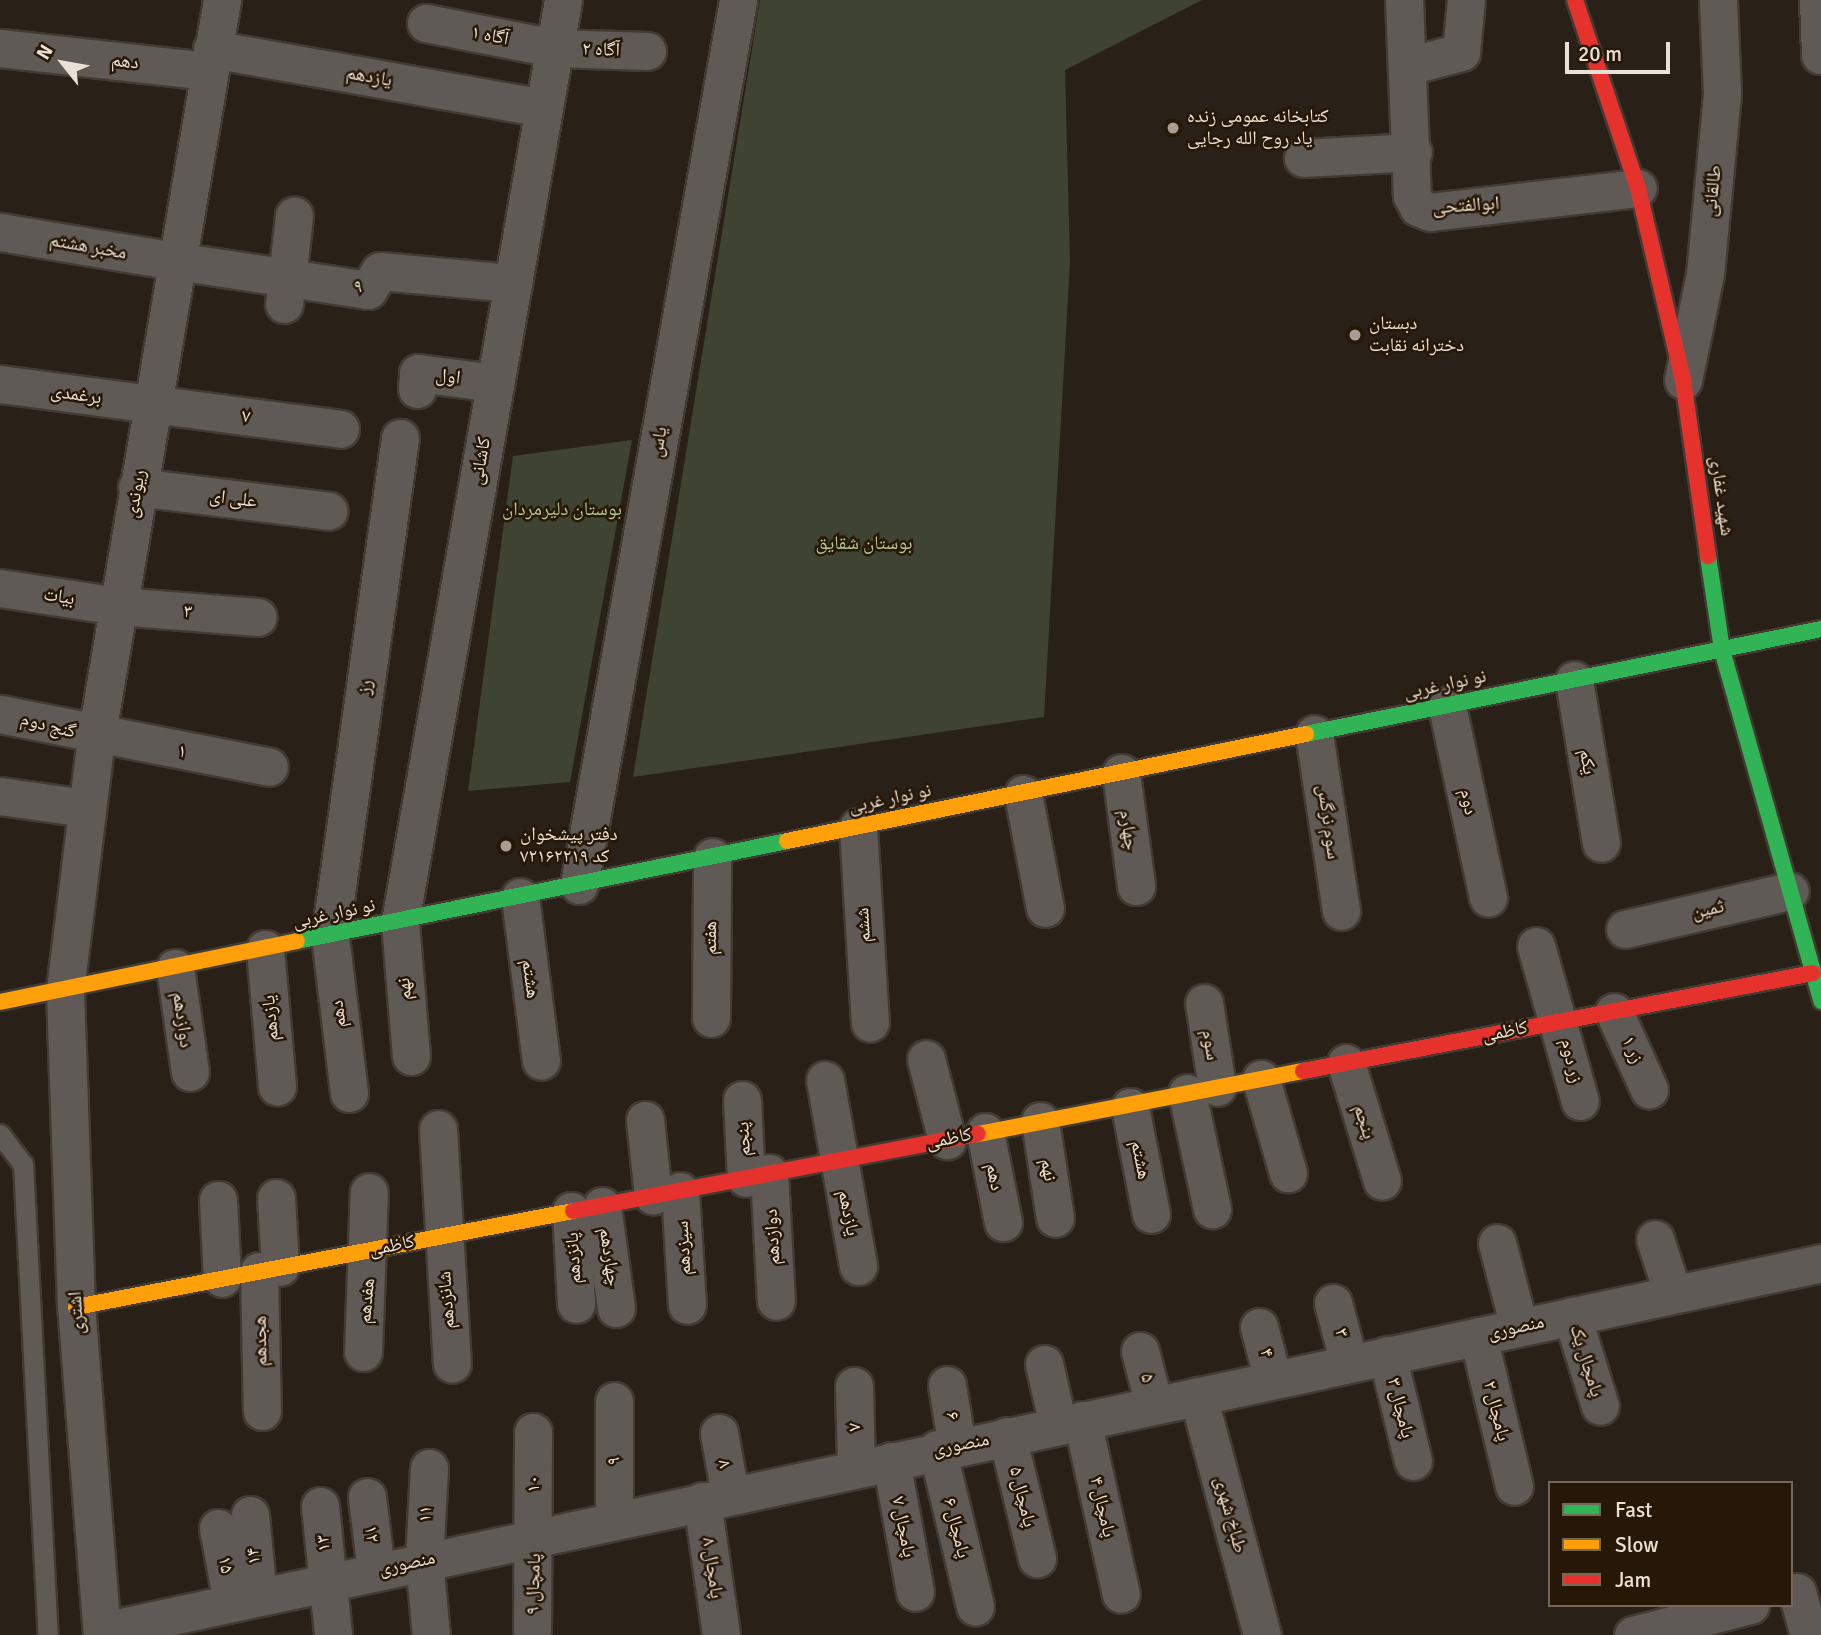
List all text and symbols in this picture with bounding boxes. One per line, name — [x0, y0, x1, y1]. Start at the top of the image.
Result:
street label: آگاه ۱ — [469, 21, 511, 51]
north arrow — [28, 28, 98, 98]
scale bar — [1569, 28, 1674, 72]
street label: آگاه ۲ — [582, 38, 620, 62]
text: N — [31, 40, 59, 64]
text: 20 m — [1578, 41, 1622, 67]
street label: دهم — [110, 49, 140, 75]
street label: یازدهم — [344, 62, 394, 92]
place label: کتابخانه عمومی زنده یاد روح الله رجایی — [1187, 106, 1329, 150]
marker: کتابخانه عمومی زنده یاد روح الله رجایی — [1165, 120, 1181, 136]
street label: طالقانی — [1699, 164, 1727, 218]
street label: ابوالفتحی — [1432, 192, 1500, 220]
street label: مخبر هشتم — [48, 229, 128, 265]
street label: ۹ — [354, 276, 362, 298]
place label: دبستان دخترانه نقابت — [1369, 313, 1464, 357]
marker: دبستان دخترانه نقابت — [1347, 327, 1363, 343]
street label: اول — [434, 364, 462, 390]
street label: برغمدی — [49, 380, 103, 410]
street label: ۷ — [240, 405, 252, 429]
street label: یاس — [645, 425, 673, 459]
street label: کاشانی — [466, 435, 496, 487]
street label: شهید غفاری — [1704, 455, 1738, 537]
street label: ریوندی — [121, 468, 151, 520]
street label: علی ای — [208, 485, 258, 513]
park label: بوستان دلیرمردان — [502, 499, 622, 521]
park label: بوستان شقایق — [816, 533, 912, 555]
street label: بیات — [42, 583, 76, 611]
street label: ۳ — [183, 600, 193, 624]
street label: نو نوار غربی — [1402, 665, 1488, 705]
street label: رز — [353, 678, 377, 696]
street label: گنج دوم — [18, 708, 78, 744]
street label: ۱ — [176, 740, 188, 764]
street label: یکم — [1574, 748, 1600, 776]
street label: نو نوار غربی — [847, 779, 933, 819]
street label: سوم نرگس — [1311, 783, 1345, 861]
street label: دوم — [1454, 787, 1482, 817]
street label: چهارم — [1114, 808, 1142, 852]
place label: دفتر پیشخوان کد ۷۲۱۶۲۲۱۹ — [520, 824, 618, 868]
marker: دفتر پیشخوان کد ۷۲۱۶۲۲۱۹ — [498, 838, 514, 854]
street label: نو نوار غربی — [291, 894, 377, 934]
street label: ثمین — [1690, 895, 1726, 925]
street label: ششم — [852, 907, 876, 943]
street label: هفتم — [700, 921, 722, 955]
street label: هشتم — [516, 958, 544, 1000]
street label: نهم — [393, 977, 417, 1001]
street label: دوازدهم — [167, 991, 197, 1049]
street label: یازدهم — [258, 994, 284, 1042]
street label: دهم — [326, 999, 352, 1029]
street label: کاظمی — [1480, 1016, 1530, 1048]
street label: سوم — [1196, 1028, 1224, 1062]
street label: زر ۱ — [1616, 1033, 1648, 1067]
street label: زر دوم — [1555, 1037, 1587, 1085]
street label: پنجم — [1348, 1102, 1380, 1142]
street label: پنجم — [732, 1121, 756, 1157]
street label: کاظمی — [924, 1123, 974, 1155]
street label: هشتم — [1125, 1139, 1155, 1181]
street label: نهم — [1035, 1157, 1061, 1183]
street label: دهم — [980, 1161, 1008, 1193]
street label: یازدهم — [832, 1188, 864, 1238]
street label: دوازدهم — [760, 1208, 786, 1266]
street label: سیزدهم — [671, 1220, 697, 1276]
street label: چهاردهم — [594, 1226, 624, 1288]
street label: کاظمی — [367, 1230, 417, 1262]
street label: پانزدهم — [561, 1232, 587, 1284]
street label: شانزدهم — [434, 1270, 460, 1330]
street label: هفدهم — [354, 1277, 380, 1325]
street label: اشتری — [64, 1291, 90, 1335]
street label: منصوری — [1486, 1311, 1546, 1345]
street label: هجدهم — [249, 1315, 273, 1367]
street label: پامچال یک — [1564, 1322, 1608, 1400]
street label: ۳ — [1329, 1326, 1353, 1340]
street label: ۴ — [1254, 1346, 1278, 1360]
street label: ۵ — [1135, 1371, 1159, 1385]
street label: ۳ پامچال — [1382, 1375, 1418, 1441]
street label: ۲ پامچال — [1478, 1378, 1514, 1444]
street label: ۶ — [940, 1410, 964, 1422]
street label: ۷ — [844, 1423, 866, 1431]
street label: منصوری — [931, 1428, 991, 1462]
street label: ۹ — [603, 1457, 625, 1465]
street label: ۸ — [712, 1458, 736, 1470]
street label: ۵ پامچال — [1004, 1464, 1040, 1530]
street label: پامچال ۴ — [1084, 1474, 1120, 1540]
street label: طباخ شهری — [1209, 1474, 1251, 1556]
street label: ۱۰ — [522, 1475, 546, 1493]
legend — [1548, 1481, 1793, 1607]
street label: ۷ پامچال — [886, 1495, 920, 1559]
street label: ۶ پامچال — [938, 1495, 974, 1561]
text: Fast — [1615, 1497, 1652, 1523]
street label: ۱۱ — [414, 1505, 438, 1523]
street label: ۱۲ — [359, 1524, 383, 1544]
text: Slow — [1615, 1532, 1659, 1558]
street label: ۱۳ — [312, 1533, 336, 1553]
street label: ۸ پامچال — [696, 1536, 728, 1600]
street label: ۱۴ — [242, 1546, 266, 1566]
street label: منصوری — [377, 1547, 437, 1581]
street label: ۹ پامچال — [522, 1553, 546, 1615]
street label: ۱۵ — [212, 1554, 238, 1576]
text: Jam — [1615, 1567, 1651, 1593]

